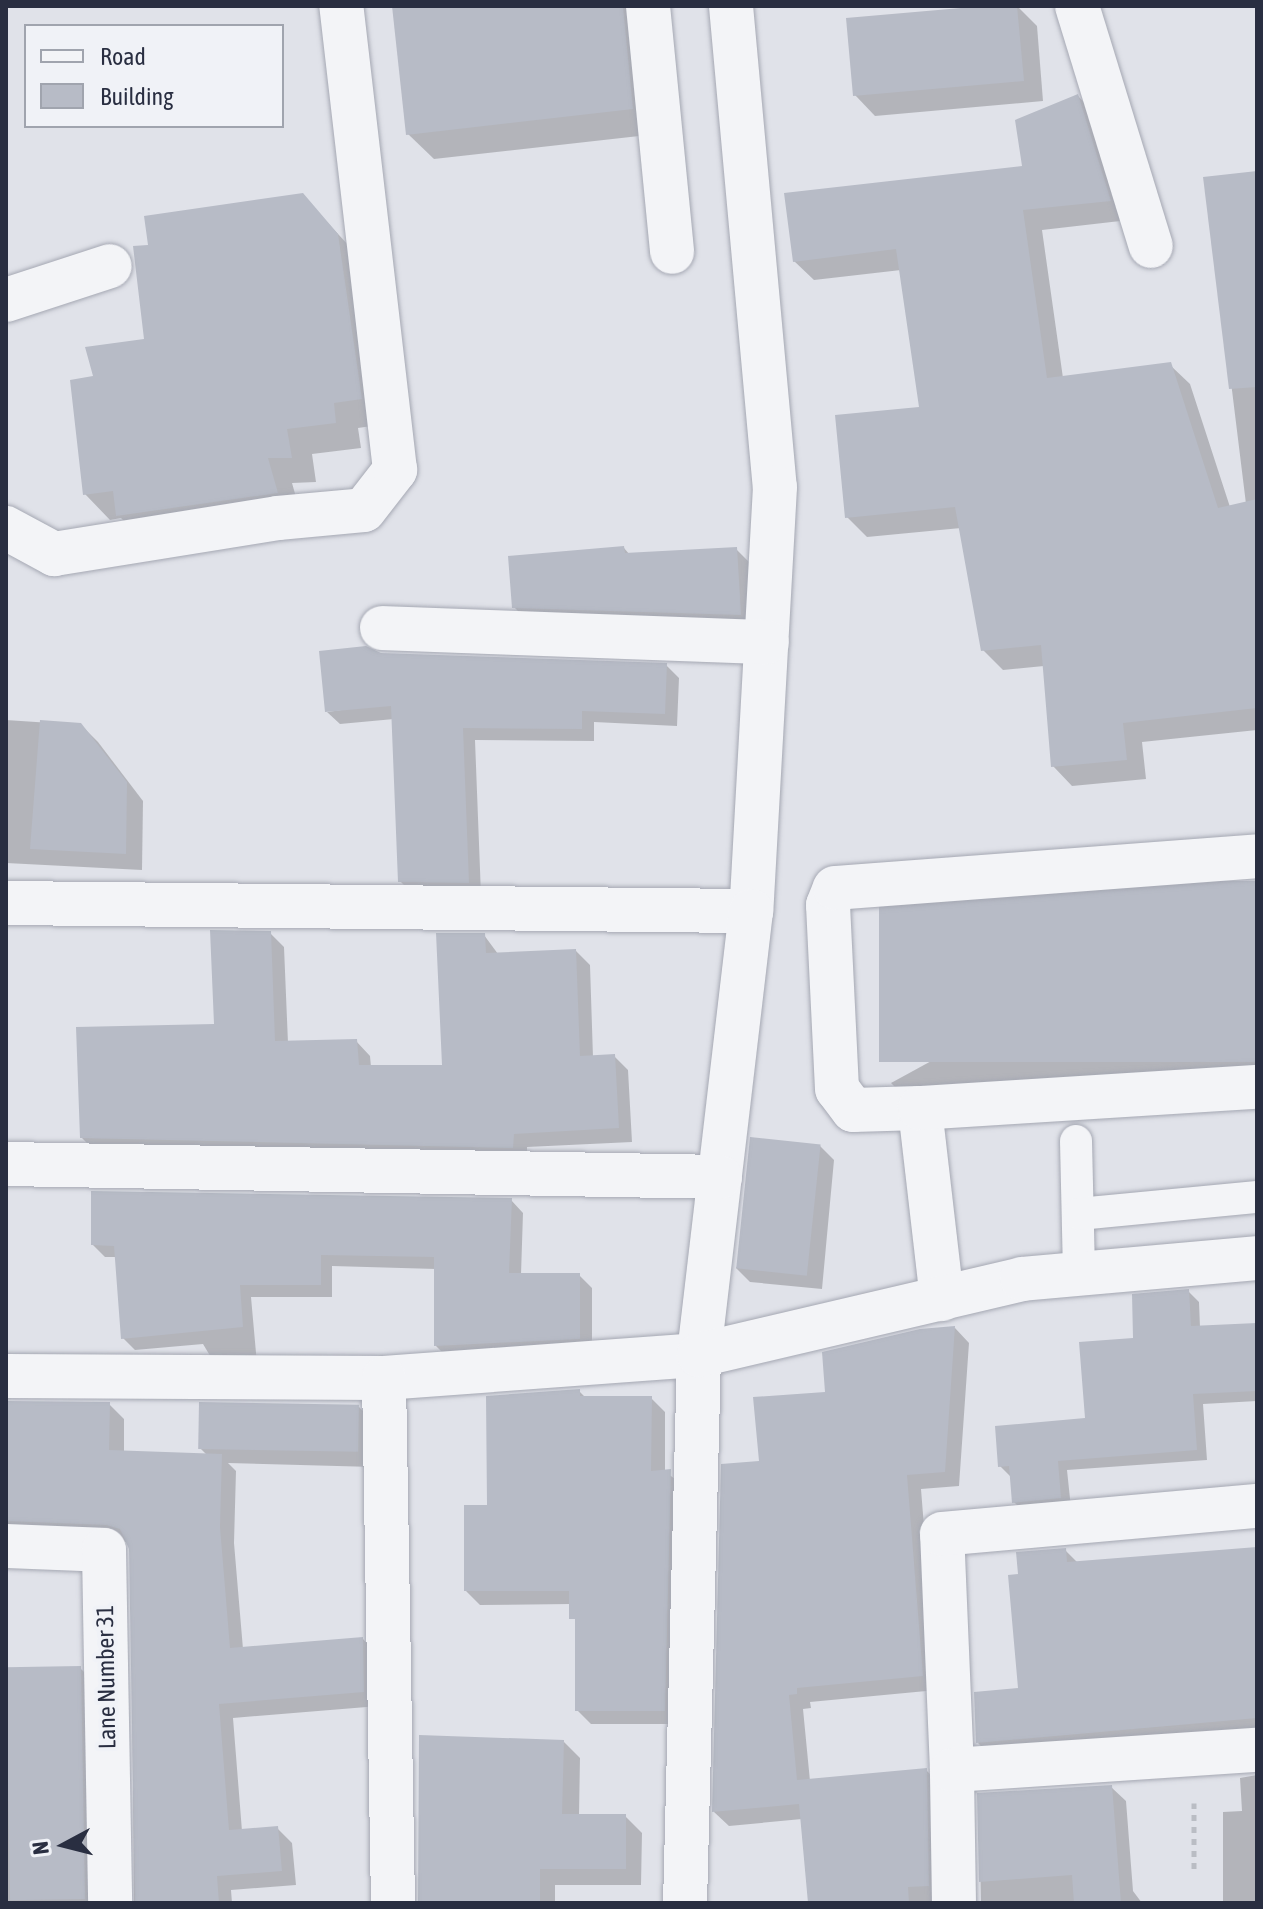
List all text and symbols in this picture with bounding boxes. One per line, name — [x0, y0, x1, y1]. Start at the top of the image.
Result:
legend — [24, 24, 284, 128]
text: Road — [100, 43, 146, 70]
text: Building — [100, 83, 173, 110]
street label: Lane Number 31 — [90, 1605, 122, 1749]
north arrow — [24, 1805, 104, 1885]
text: N — [26, 1840, 54, 1856]

